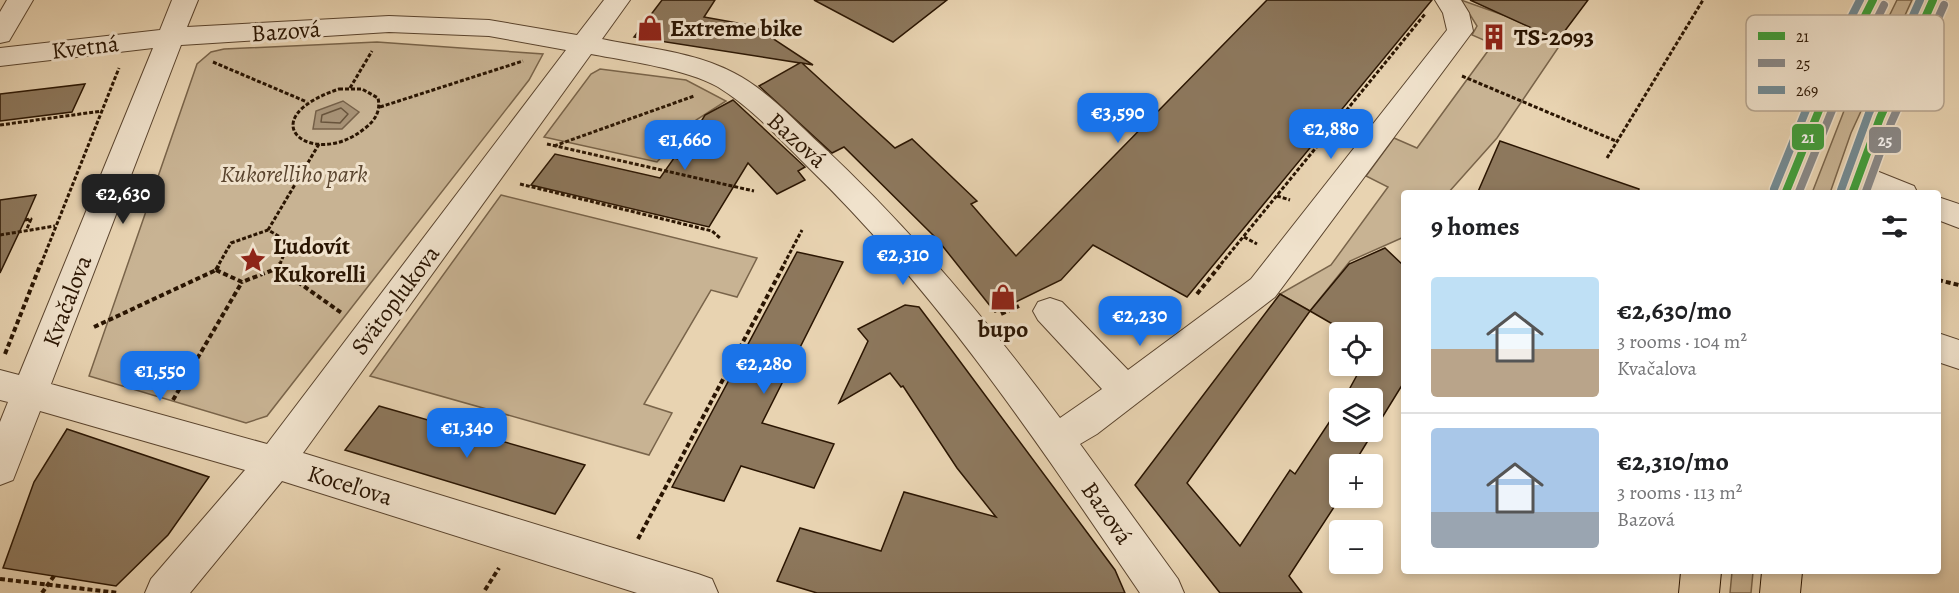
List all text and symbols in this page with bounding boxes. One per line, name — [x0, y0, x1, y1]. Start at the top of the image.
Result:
place label: Extreme bike — [670, 12, 803, 44]
street label: Bazová — [250, 13, 323, 49]
shop icon: Extreme bike — [635, 13, 665, 43]
legend — [1746, 15, 1944, 111]
place label: TS-2093 — [1514, 21, 1594, 53]
building icon: TS-2093 — [1479, 22, 1509, 52]
text: 21 — [1796, 26, 1810, 48]
street label: Kvetná — [49, 27, 121, 67]
text: 25 — [1796, 53, 1811, 75]
text: 269 — [1796, 80, 1818, 102]
pin: €3,590 — [1069, 93, 1167, 144]
text: €3,590 — [1091, 99, 1145, 126]
street label: Bazová — [760, 105, 834, 176]
pin: €2,880 — [1282, 109, 1380, 160]
text: €2,880 — [1303, 115, 1359, 142]
pin: €1,660 — [636, 120, 734, 171]
line badge: 21 — [1791, 123, 1825, 151]
text: €1,660 — [659, 126, 711, 153]
line badge: 25 — [1868, 126, 1902, 154]
text: 21 — [1801, 127, 1815, 149]
text: 25 — [1878, 130, 1892, 152]
park label: Kukorelliho park — [220, 158, 368, 190]
pin: €2,630 — [74, 174, 172, 225]
text: €2,630 — [96, 180, 150, 207]
text: 9 homes — [1431, 209, 1520, 244]
icon: filters — [1878, 210, 1911, 243]
place label: Ľudovít Kukorelli — [273, 230, 366, 290]
pin: €2,310 — [854, 235, 952, 286]
street label: Svätoplukova — [343, 238, 447, 361]
text: €2,310 — [877, 241, 929, 268]
place icon: Ľudovít Kukorelli — [238, 245, 268, 275]
street label: Kvačalova — [35, 250, 99, 351]
shop icon: bupo — [988, 282, 1018, 312]
text: €2,630/mo — [1617, 293, 1732, 328]
pin: €2,230 — [1091, 296, 1189, 347]
icon: home — [1479, 301, 1551, 373]
text: €2,230 — [1113, 302, 1167, 329]
place label: bupo — [977, 313, 1028, 345]
map controls — [1329, 322, 1383, 574]
button: locate — [1329, 322, 1383, 376]
text: 3 rooms · 104 m² — [1617, 328, 1747, 355]
pin: €2,280 — [715, 344, 813, 395]
text: €2,280 — [736, 350, 792, 377]
pin: €1,550 — [111, 351, 209, 402]
text: Kvačalova — [1617, 355, 1697, 382]
text: €1,550 — [134, 357, 186, 384]
button: layers — [1329, 388, 1383, 442]
pin: €1,340 — [418, 408, 516, 459]
text: €1,340 — [441, 414, 493, 441]
text: €2,310/mo — [1617, 444, 1729, 479]
icon: home — [1479, 452, 1551, 524]
button: + — [1329, 454, 1383, 508]
street label: Koceľova — [304, 457, 397, 513]
street label: Bazová — [1074, 475, 1141, 551]
text: 3 rooms · 113 m² — [1617, 479, 1742, 506]
text: Bazová — [1617, 506, 1675, 533]
button: − — [1329, 520, 1383, 574]

